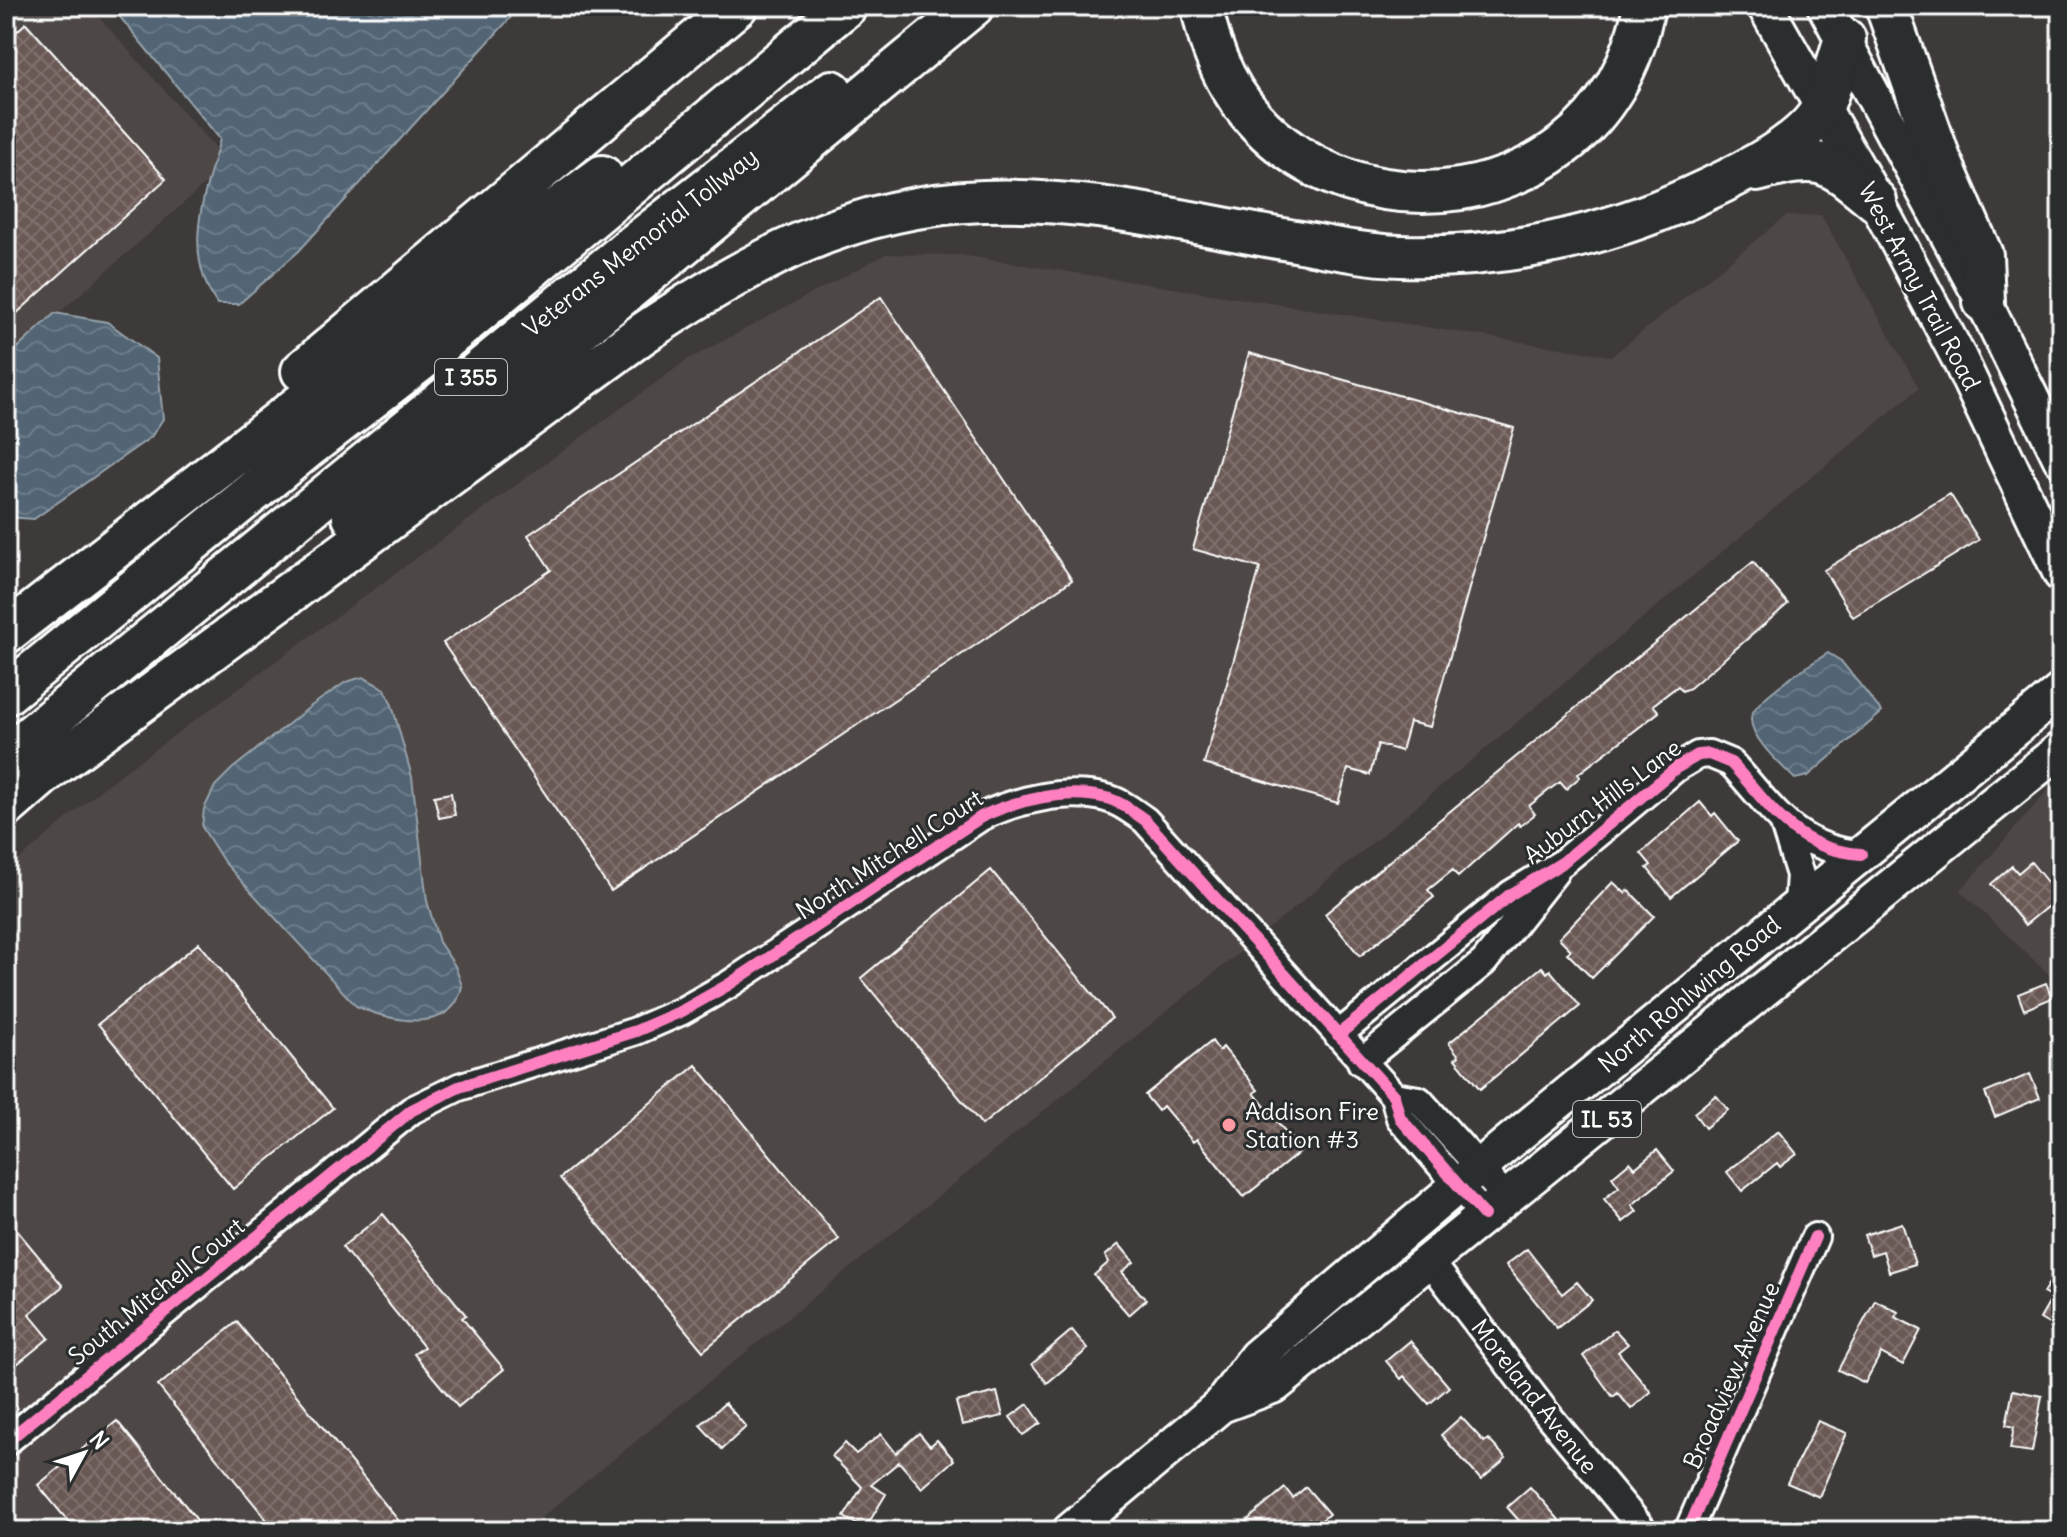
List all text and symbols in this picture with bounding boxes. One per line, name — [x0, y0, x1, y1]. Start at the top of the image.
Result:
street label: Veterans Memorial Tollway — [517, 141, 763, 343]
street label: West Army Trail Road — [1853, 177, 1987, 395]
road number: I 355 — [435, 359, 507, 395]
street label: Auburn Hills Lane — [1517, 732, 1687, 870]
street label: North Mitchell Court — [790, 782, 988, 926]
street label: North Rohlwing Road — [1592, 909, 1786, 1079]
place label: Addison Fire Station #3 — [1245, 1096, 1379, 1154]
road number: IL 53 — [1573, 1101, 1641, 1137]
marker: Addison Fire Station #3 — [1220, 1116, 1238, 1134]
street label: South Mitchell Court — [62, 1211, 250, 1371]
street label: Broadview Avenue — [1676, 1277, 1786, 1473]
street label: Moreland Avenue — [1465, 1313, 1605, 1479]
north arrow — [44, 1413, 124, 1493]
text: N — [84, 1425, 115, 1455]

